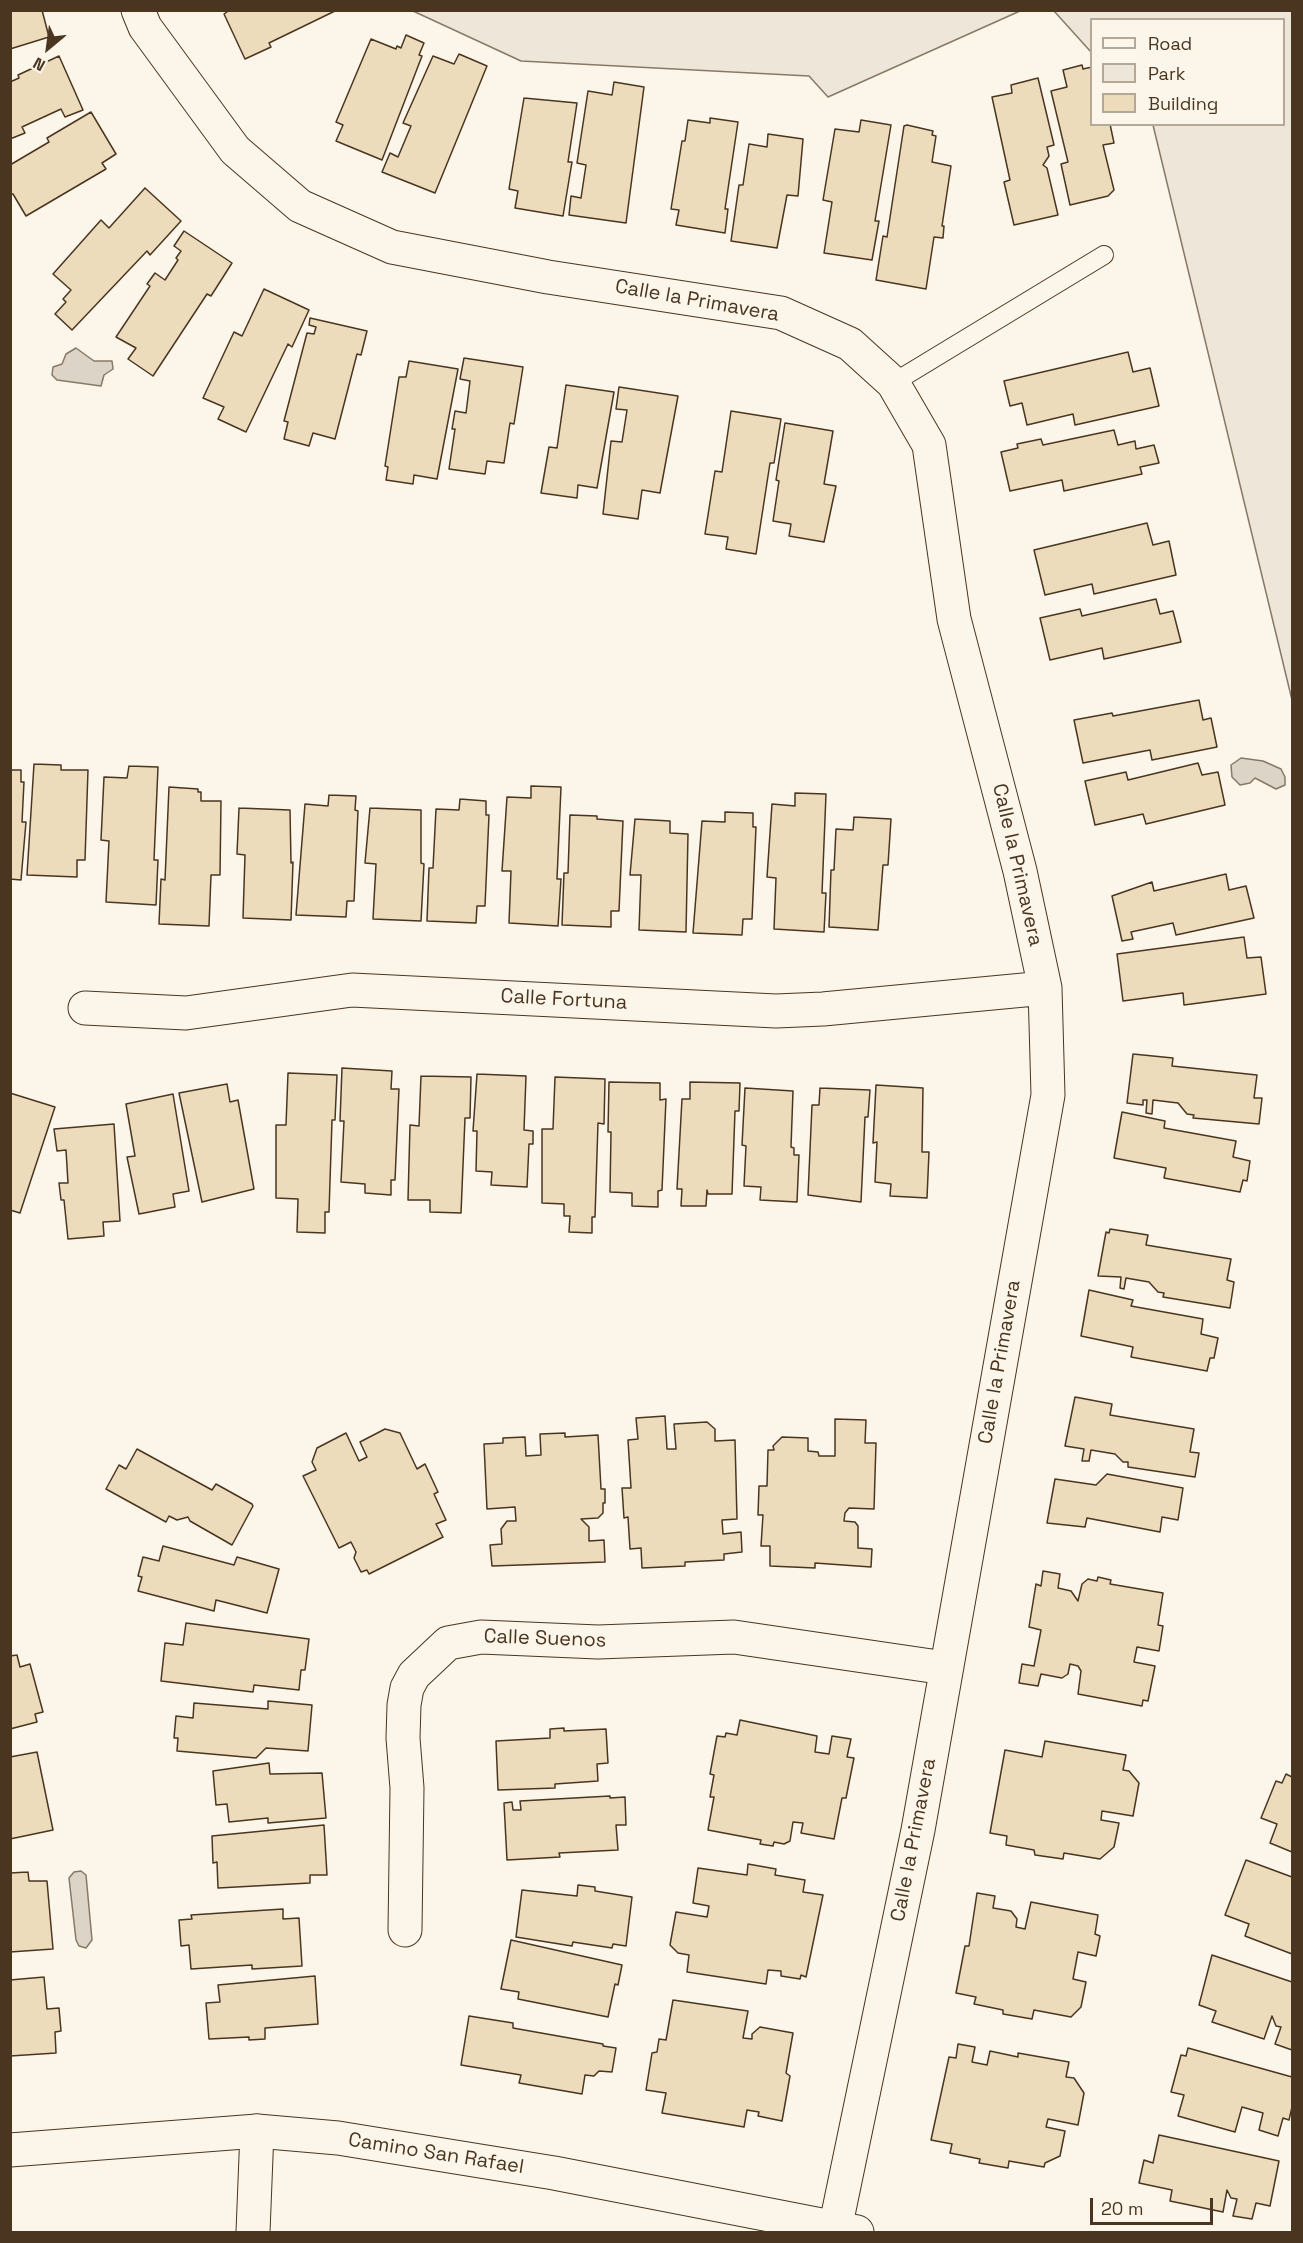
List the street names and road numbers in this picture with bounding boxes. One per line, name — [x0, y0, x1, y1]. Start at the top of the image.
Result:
street label: Calle la Primavera — [613, 275, 781, 327]
street label: Calle la Primavera — [987, 781, 1047, 949]
street label: Calle Fortuna — [500, 985, 628, 1015]
street label: Calle la Primavera — [974, 1278, 1026, 1446]
street label: Calle Suenos — [483, 1625, 607, 1653]
street label: Calle la Primavera — [886, 1756, 942, 1924]
street label: Camino San Rafael — [346, 2128, 526, 2180]

